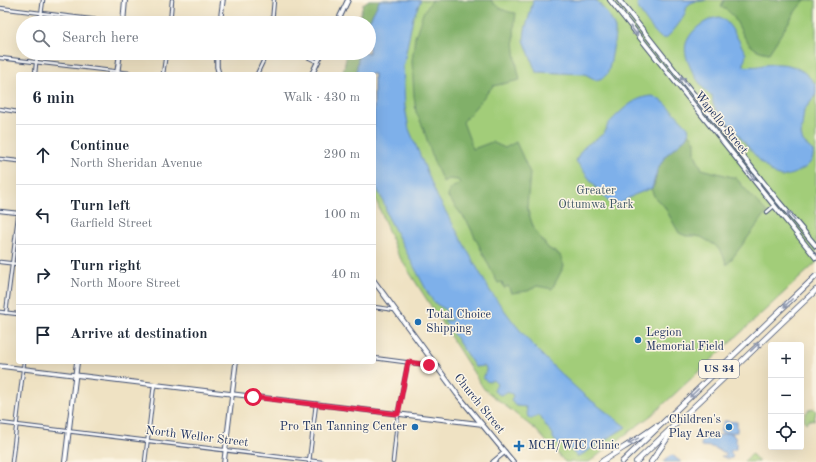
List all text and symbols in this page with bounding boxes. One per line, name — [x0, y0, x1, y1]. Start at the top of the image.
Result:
search box — [16, 16, 376, 60]
one-way arrow — [630, 25, 639, 36]
icon: search — [30, 27, 52, 49]
text: Search here — [62, 31, 139, 46]
one-way arrow — [680, 76, 688, 87]
street label: Wapello Street — [692, 89, 750, 157]
text: 6 min — [32, 90, 75, 107]
text: Walk · 430 m — [283, 91, 360, 104]
text: Continue — [70, 139, 129, 154]
icon: ahead — [32, 144, 54, 166]
text: 290 m — [323, 148, 360, 161]
text: North Sheridan Avenue — [70, 157, 202, 170]
one-way arrow — [746, 170, 755, 181]
park label: Greater Ottumwa Park — [558, 185, 634, 211]
text: Turn left — [70, 199, 130, 214]
icon: left — [32, 204, 54, 226]
text: 100 m — [323, 208, 360, 221]
one-way arrow — [786, 211, 795, 221]
text: Garfield Street — [70, 217, 152, 230]
text: Turn right — [70, 259, 141, 274]
icon: right — [32, 264, 54, 286]
text: 40 m — [331, 268, 360, 281]
text: North Moore Street — [70, 277, 180, 290]
one-way arrow — [783, 298, 793, 308]
place label: Total Choice Shipping — [426, 309, 491, 335]
marker: Total Choice Shipping — [413, 317, 423, 327]
icon: arrive — [32, 324, 54, 346]
text: Arrive at destination — [70, 327, 208, 342]
place label: Legion Memorial Field — [646, 327, 724, 353]
marker: Legion Memorial Field — [633, 335, 643, 345]
map controls — [768, 342, 804, 450]
button: + — [768, 342, 804, 378]
one-way arrow — [750, 343, 760, 352]
route end — [420, 356, 438, 374]
road number: US 34 — [699, 360, 739, 378]
street label: Church Street — [451, 372, 507, 436]
button: − — [768, 378, 804, 414]
route start — [244, 388, 262, 406]
one-way arrow — [689, 388, 699, 397]
place label: Children's Play Area — [669, 414, 721, 440]
button: locate — [768, 414, 804, 450]
place label: Pro Tan Tanning Center — [280, 421, 407, 433]
marker: Pro Tan Tanning Center — [410, 422, 420, 432]
marker: Children's Play Area — [724, 422, 734, 432]
street label: North Weller Street — [145, 425, 249, 449]
one-way arrow — [628, 437, 640, 445]
marker: MCH/WIC Clinic — [513, 440, 525, 452]
place label: MCH/WIC Clinic — [528, 440, 619, 452]

